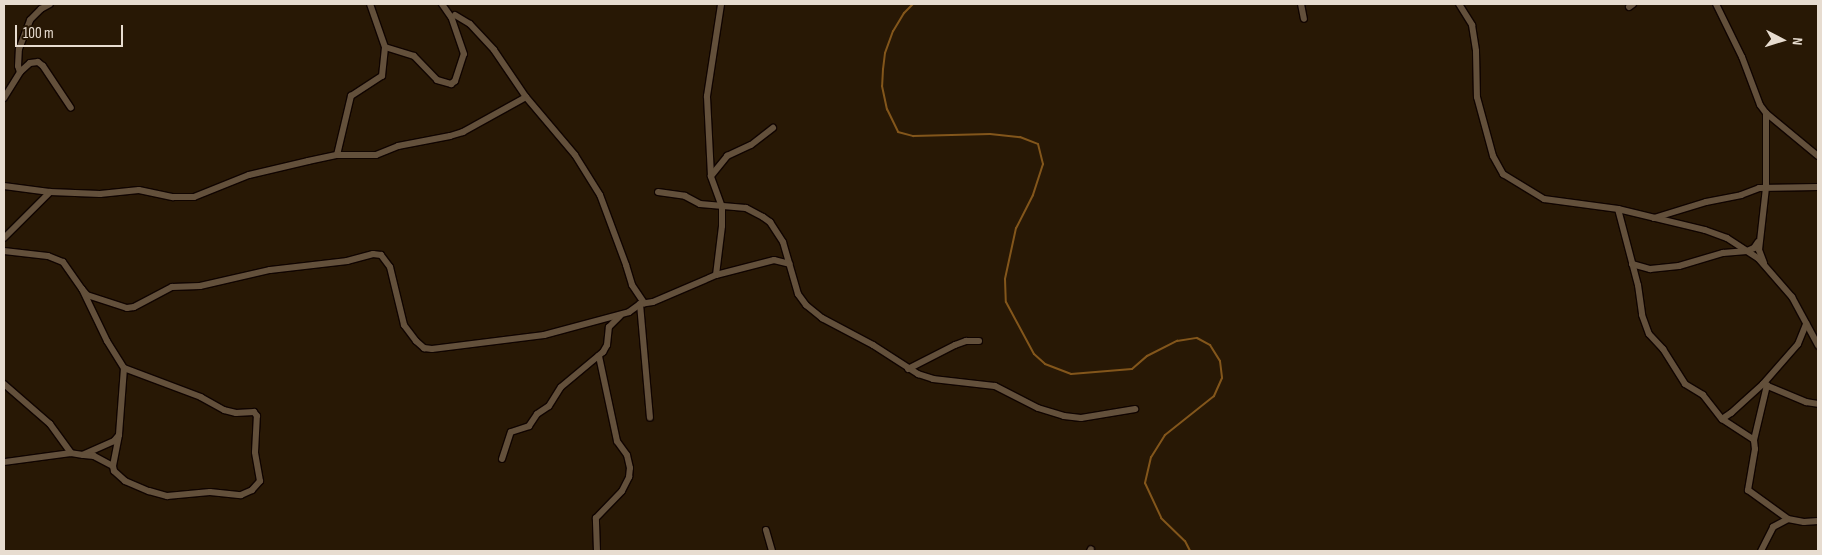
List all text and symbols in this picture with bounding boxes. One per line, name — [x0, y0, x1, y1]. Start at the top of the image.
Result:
scale bar — [18, 15, 125, 47]
north arrow — [1757, 15, 1807, 65]
text: 100 m — [23, 24, 54, 43]
text: N — [1789, 37, 1806, 46]

